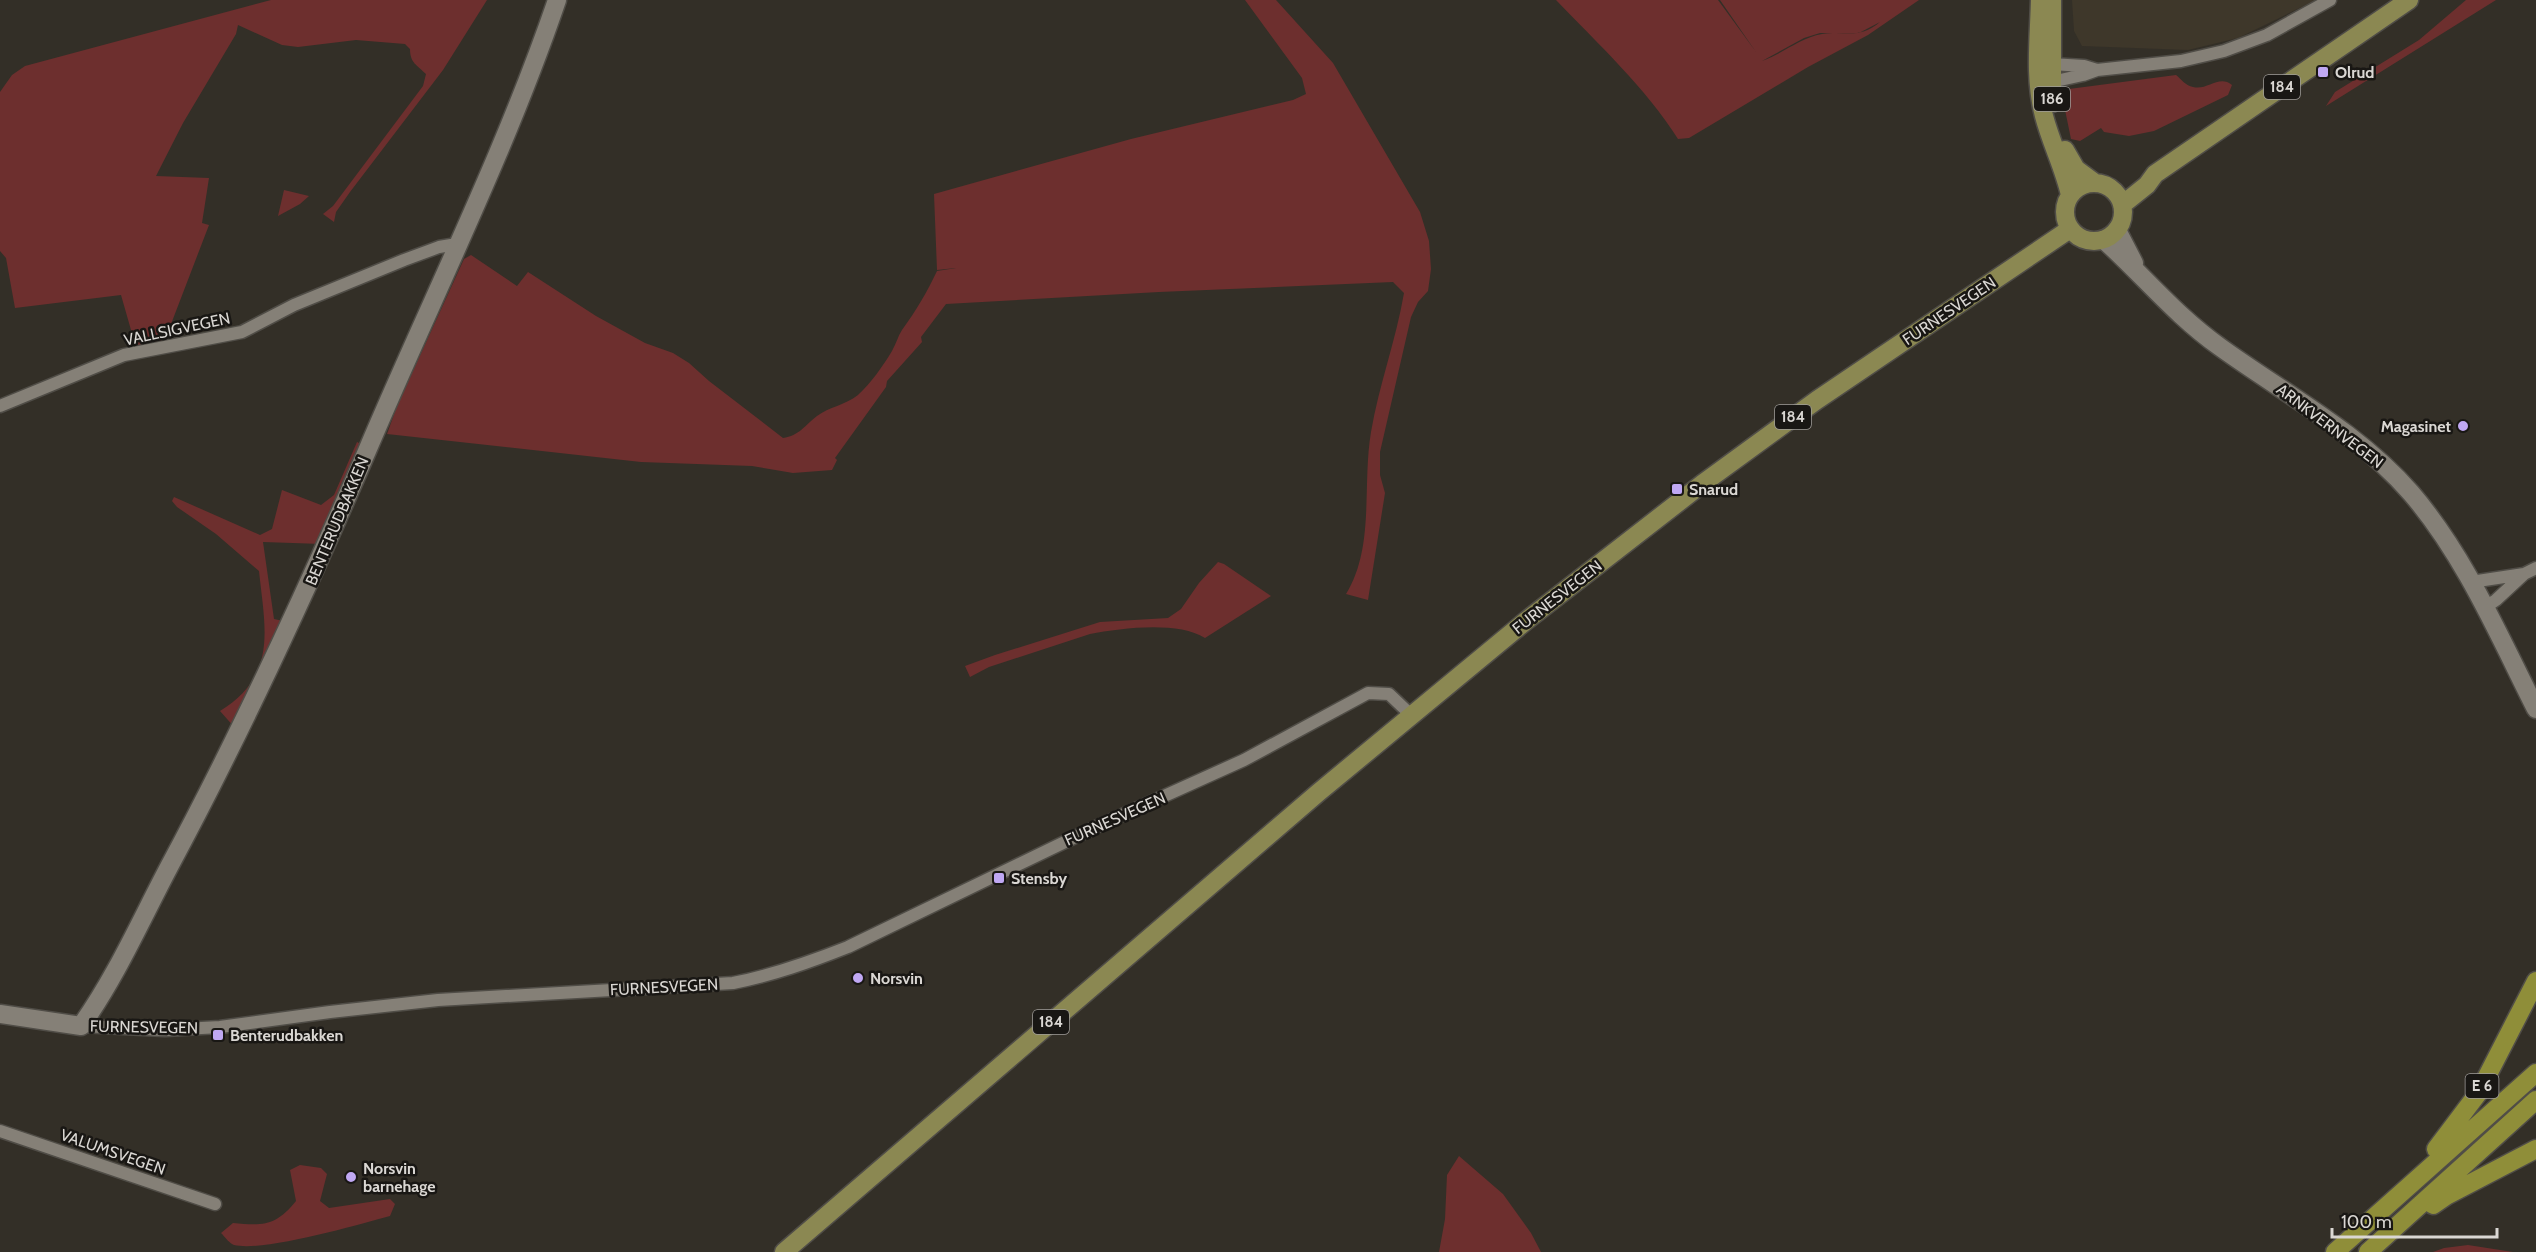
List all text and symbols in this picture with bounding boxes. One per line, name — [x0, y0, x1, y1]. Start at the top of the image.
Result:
place label: Olrud — [2335, 63, 2375, 82]
marker: Olrud — [2316, 65, 2330, 79]
road number: 184 — [2264, 75, 2300, 99]
road number: 186 — [2034, 87, 2070, 111]
street label: FURNESVEGEN — [1899, 273, 1999, 349]
street label: VALLSIGVEGEN — [122, 308, 232, 350]
street label: ARNKVERNVEGEN — [2273, 380, 2387, 472]
road number: 184 — [1775, 405, 1811, 429]
place label: Magasinet — [2381, 417, 2451, 436]
marker: Magasinet — [2456, 419, 2470, 433]
street label: BENTERUDBAKKEN — [301, 454, 373, 588]
place label: Snarud — [1689, 480, 1738, 499]
marker: Snarud — [1670, 482, 1684, 496]
street label: FURNESVEGEN — [1508, 556, 1606, 638]
street label: FURNESVEGEN — [1062, 788, 1168, 850]
place label: Stensby — [1011, 869, 1067, 888]
marker: Stensby — [992, 871, 1006, 885]
place label: Norsvin — [870, 969, 923, 988]
marker: Norsvin — [851, 971, 865, 985]
street label: FURNESVEGEN — [609, 975, 719, 999]
road number: 184 — [1033, 1010, 1069, 1034]
street label: FURNESVEGEN — [90, 1017, 198, 1037]
place label: Benterudbakken — [230, 1026, 343, 1045]
marker: Benterudbakken — [211, 1028, 225, 1042]
road number: E 6 — [2466, 1074, 2498, 1098]
street label: VALUMSVEGEN — [58, 1125, 168, 1179]
place label: Norsvin barnehage — [363, 1159, 435, 1196]
marker: Norsvin barnehage — [344, 1170, 358, 1184]
scale bar — [2332, 1201, 2497, 1239]
text: 100 m — [2341, 1211, 2392, 1233]

